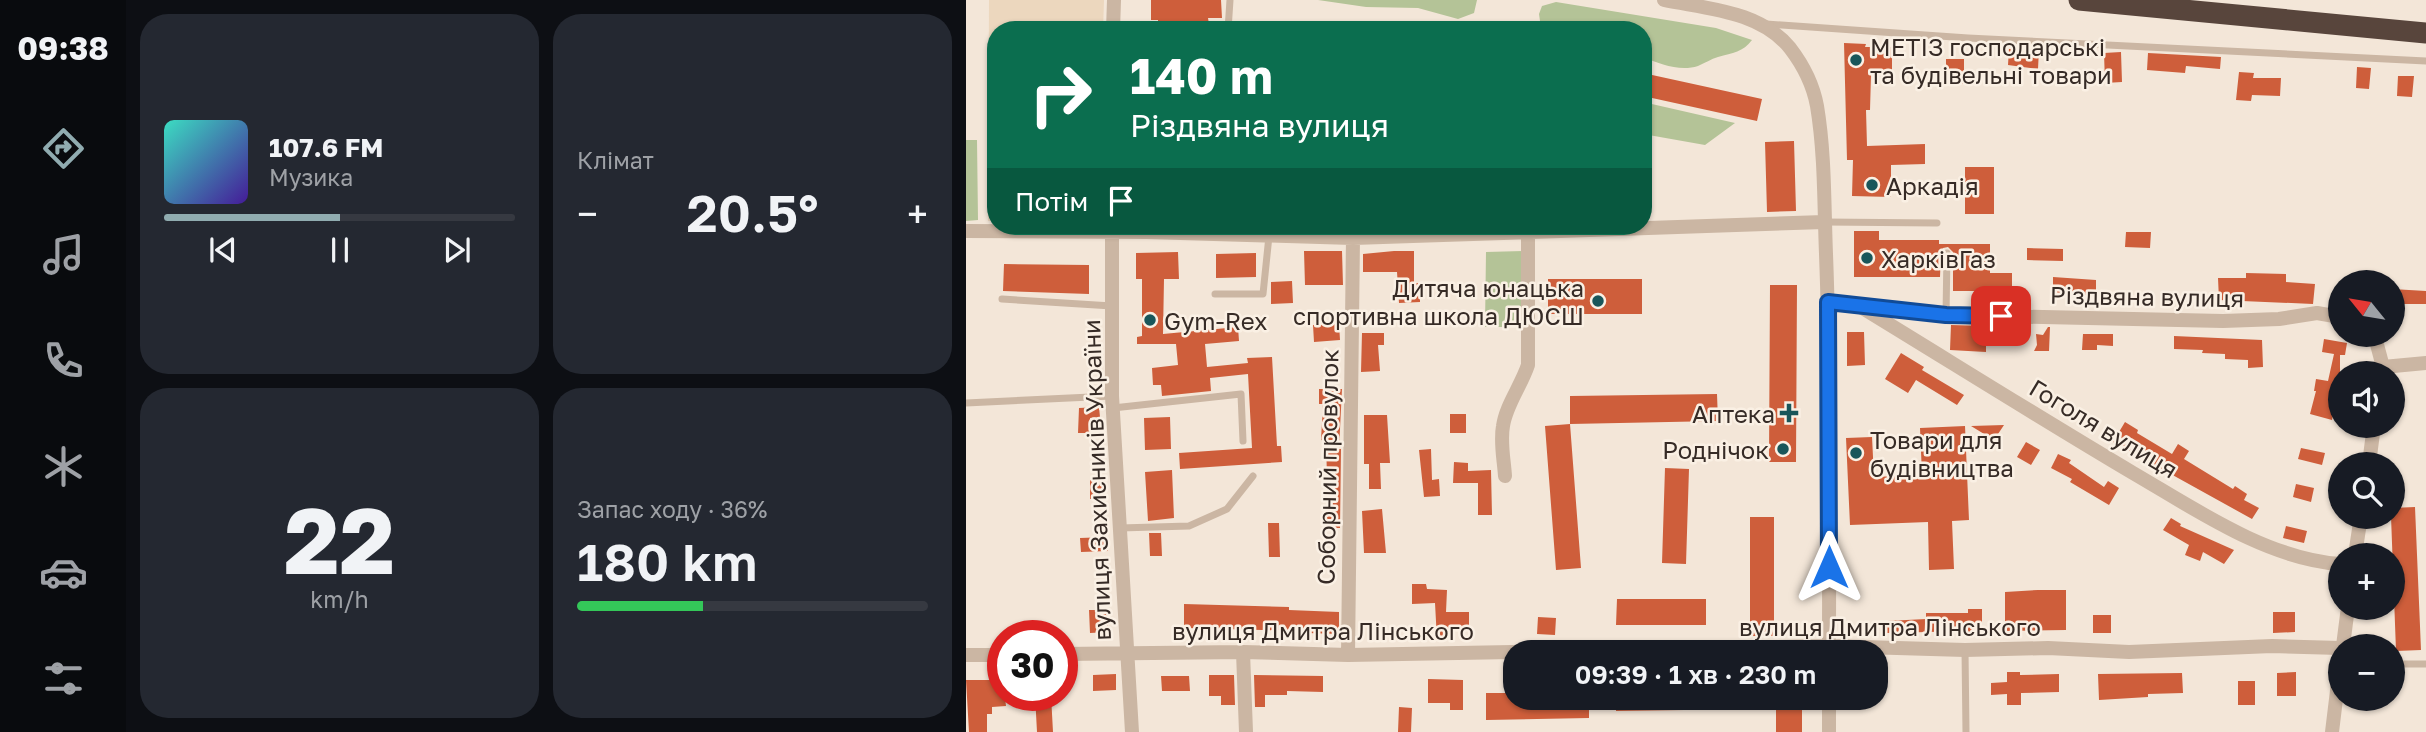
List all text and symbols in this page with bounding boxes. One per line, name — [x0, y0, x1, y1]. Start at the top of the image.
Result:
text: 09:38 — [17, 29, 109, 67]
place label: МЕТІЗ господарські та будівельні товари — [1870, 32, 2112, 89]
text: 140 m — [1130, 46, 1273, 105]
icon: right — [1015, 49, 1106, 140]
marker: МЕТІЗ господарські та будівельні товари — [1848, 52, 1864, 68]
text: Різдвяна вулиця — [1130, 106, 1389, 144]
icon: directions — [39, 124, 88, 173]
text: 107.6 FM — [269, 132, 383, 163]
text: Клімат — [577, 146, 654, 174]
text: Музика — [269, 163, 353, 191]
place label: Аркадія — [1886, 171, 1979, 200]
marker: Аркадія — [1864, 177, 1880, 193]
text: 20.5° — [687, 181, 818, 243]
icon: arrive — [1102, 182, 1140, 220]
text: Потім — [1015, 186, 1088, 217]
text: − — [577, 191, 598, 236]
text: + — [907, 191, 928, 236]
icon: music — [39, 230, 88, 279]
icon: previous — [204, 231, 242, 269]
icon: pause — [321, 231, 359, 269]
icon: next — [438, 231, 476, 269]
place label: ХарківГаз — [1881, 244, 1996, 273]
marker: ХарківГаз — [1859, 250, 1875, 266]
north arrow — [2328, 270, 2404, 346]
map controls — [2328, 270, 2405, 711]
place label: Дитяча юнацька спортивна школа ДЮСШ — [1293, 273, 1584, 330]
street label: Різдвяна вулиця — [2050, 280, 2244, 312]
pin — [1971, 286, 2031, 346]
marker: Дитяча юнацька спортивна школа ДЮСШ — [1590, 293, 1606, 309]
icon: arrive — [1982, 297, 2020, 335]
place label: Gym-Rex — [1164, 306, 1267, 335]
marker: Gym-Rex — [1142, 312, 1158, 328]
street label: вулиця Захисників України — [1076, 319, 1116, 641]
icon: phone — [39, 336, 88, 385]
street label: Соборний провулок — [1310, 349, 1344, 585]
button: sound — [2328, 361, 2405, 438]
street label: Гоголя вулиця — [2025, 372, 2183, 484]
place label: Аптека — [1692, 399, 1775, 428]
marker: Аптека — [1781, 405, 1797, 421]
place label: Товари для будівництва — [1870, 425, 2014, 482]
place label: Роднічок — [1662, 435, 1769, 464]
marker: Роднічок — [1775, 441, 1791, 457]
icon: climate — [39, 442, 88, 491]
marker: Товари для будівництва — [1848, 445, 1864, 461]
button: search — [2328, 452, 2405, 529]
text: 22 — [284, 485, 395, 594]
text: Запас ходу · 36% — [577, 495, 767, 523]
text: 180 km — [577, 530, 758, 592]
position arrow — [1792, 530, 1866, 604]
button: + — [2328, 543, 2405, 620]
icon: car — [39, 548, 88, 597]
text: km/h — [310, 585, 369, 613]
street label: вулиця Дмитра Лінського — [1739, 612, 2041, 641]
street label: вулиця Дмитра Лінського — [1172, 616, 1474, 645]
speed limit sign: 30 — [987, 620, 1078, 711]
button: − — [2328, 634, 2405, 711]
icon: filters — [39, 654, 88, 703]
text: 09:39 · 1 хв · 230 m — [1575, 659, 1816, 690]

